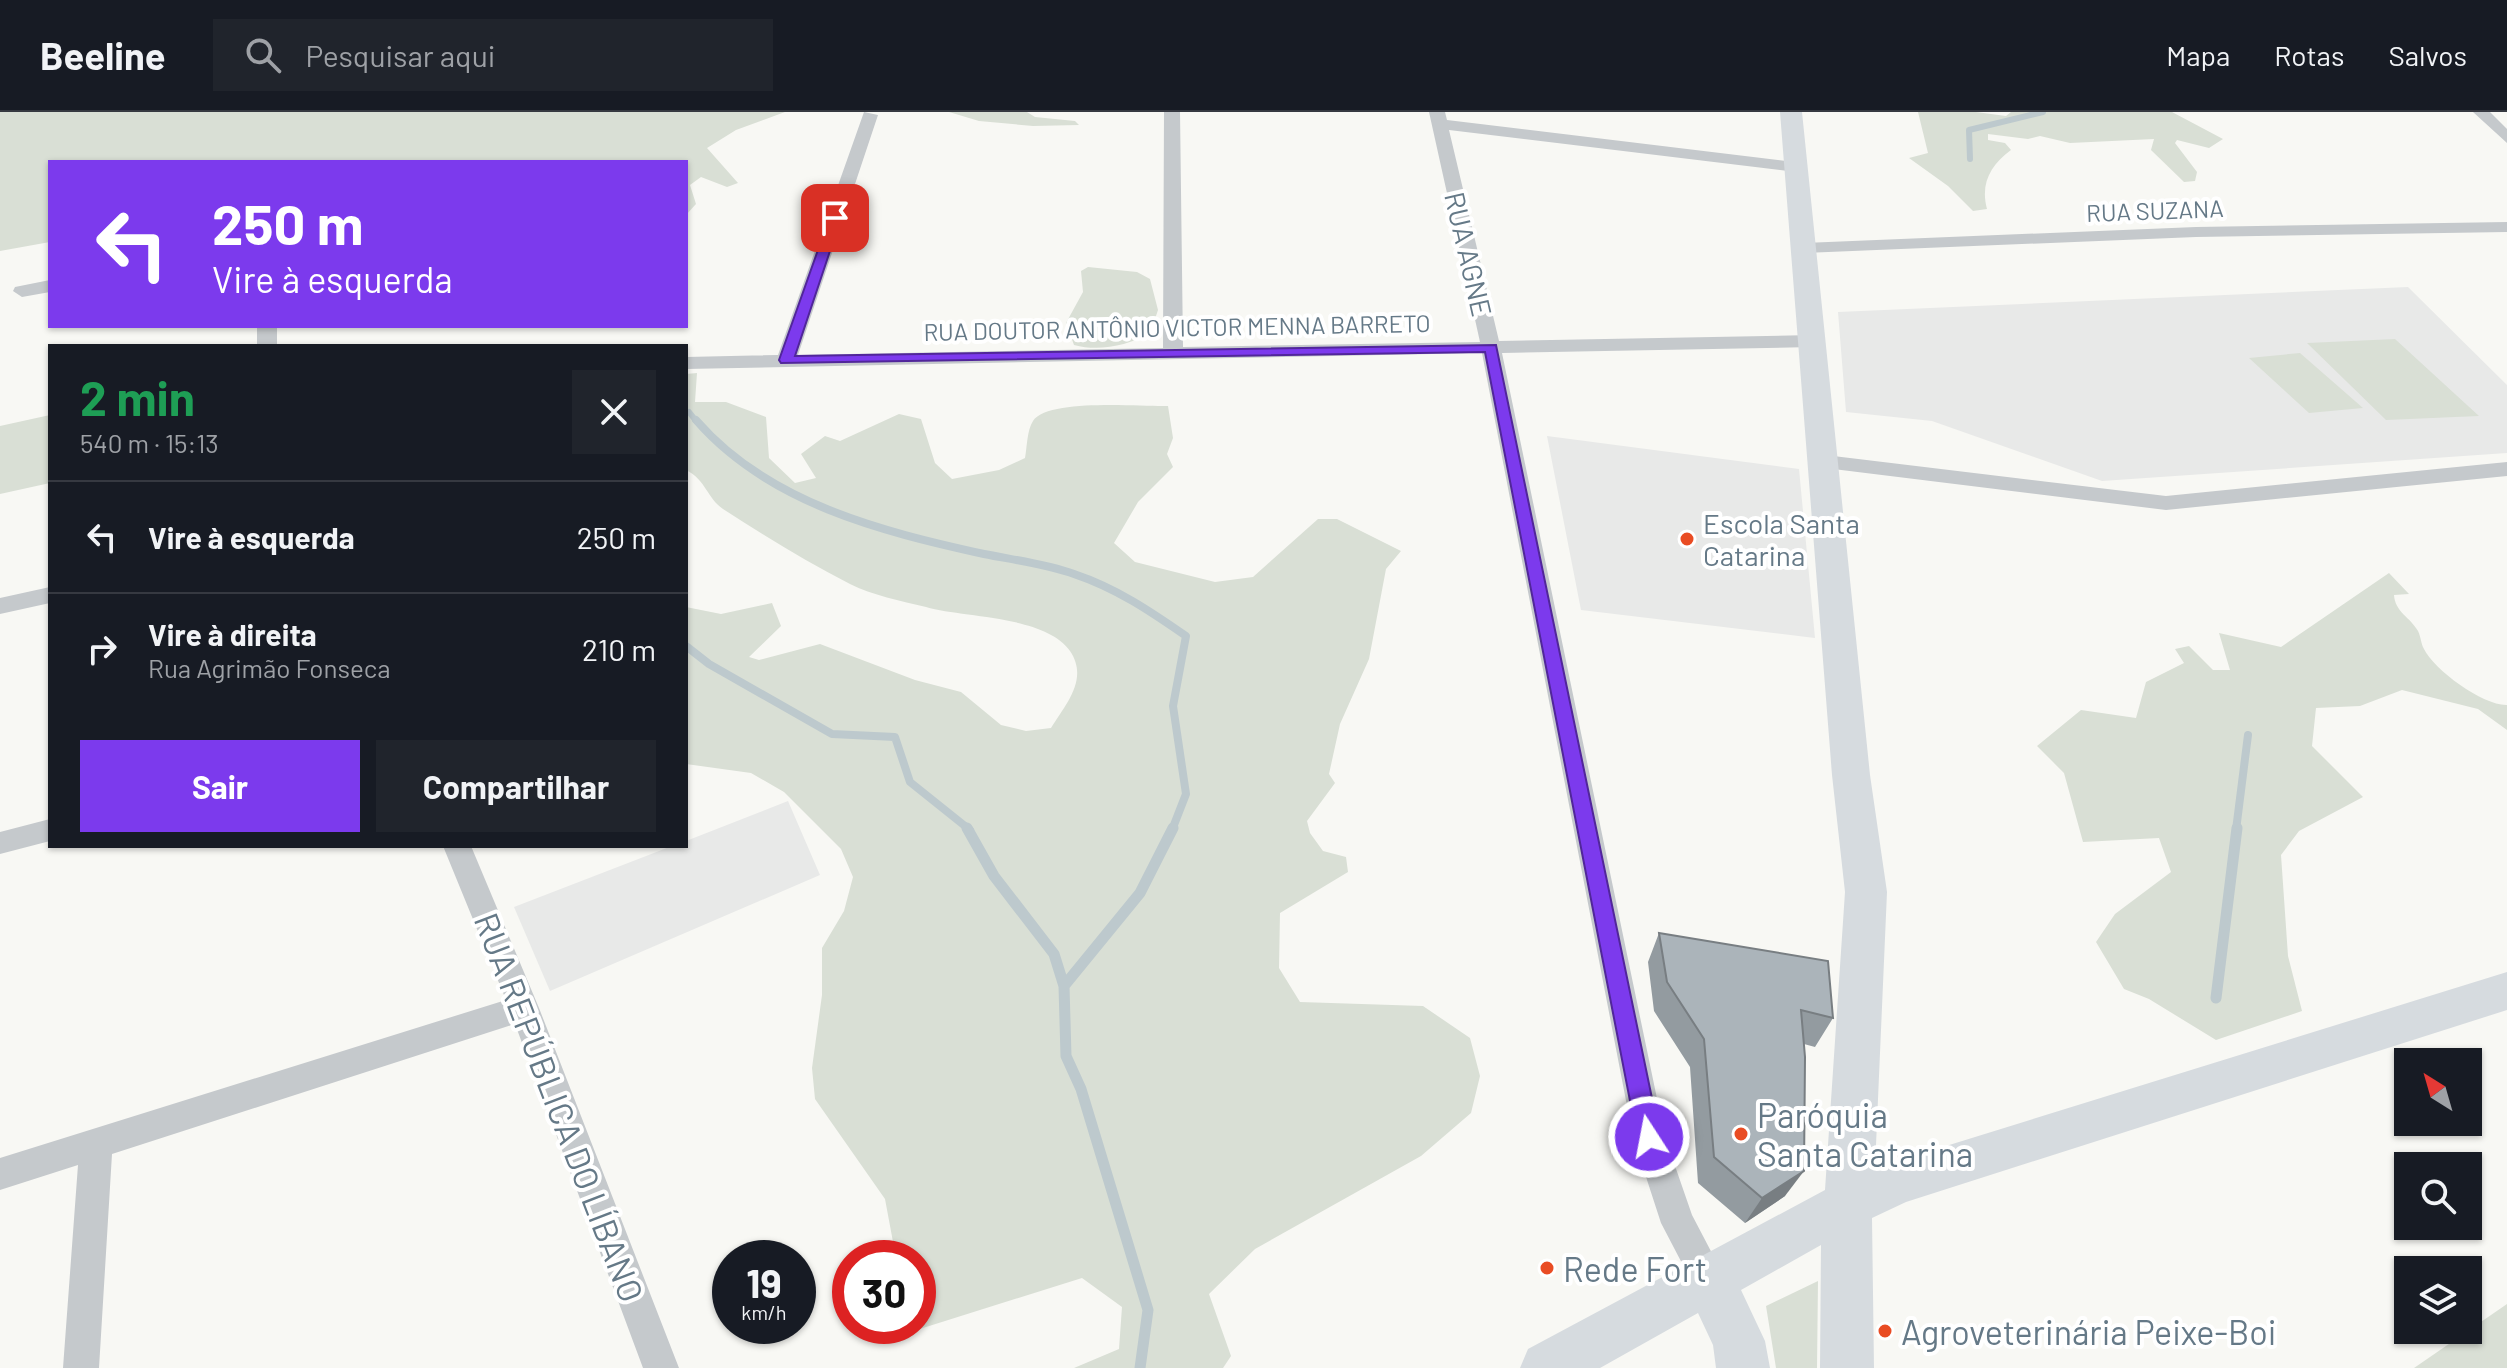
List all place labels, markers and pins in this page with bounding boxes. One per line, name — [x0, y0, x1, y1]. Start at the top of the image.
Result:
pin — [801, 184, 869, 252]
place label: Escola Santa Catarina — [1703, 506, 1860, 572]
marker: Escola Santa Catarina — [1678, 530, 1696, 548]
place label: Paróquia Santa Catarina — [1757, 1094, 1973, 1174]
marker: Paróquia Santa Catarina — [1732, 1125, 1750, 1143]
place label: Rede Fort — [1563, 1248, 1707, 1289]
marker: Rede Fort — [1538, 1259, 1556, 1277]
place label: Agroveterinária Peixe-Boi — [1901, 1311, 2276, 1352]
marker: Agroveterinária Peixe-Boi — [1876, 1322, 1894, 1340]

